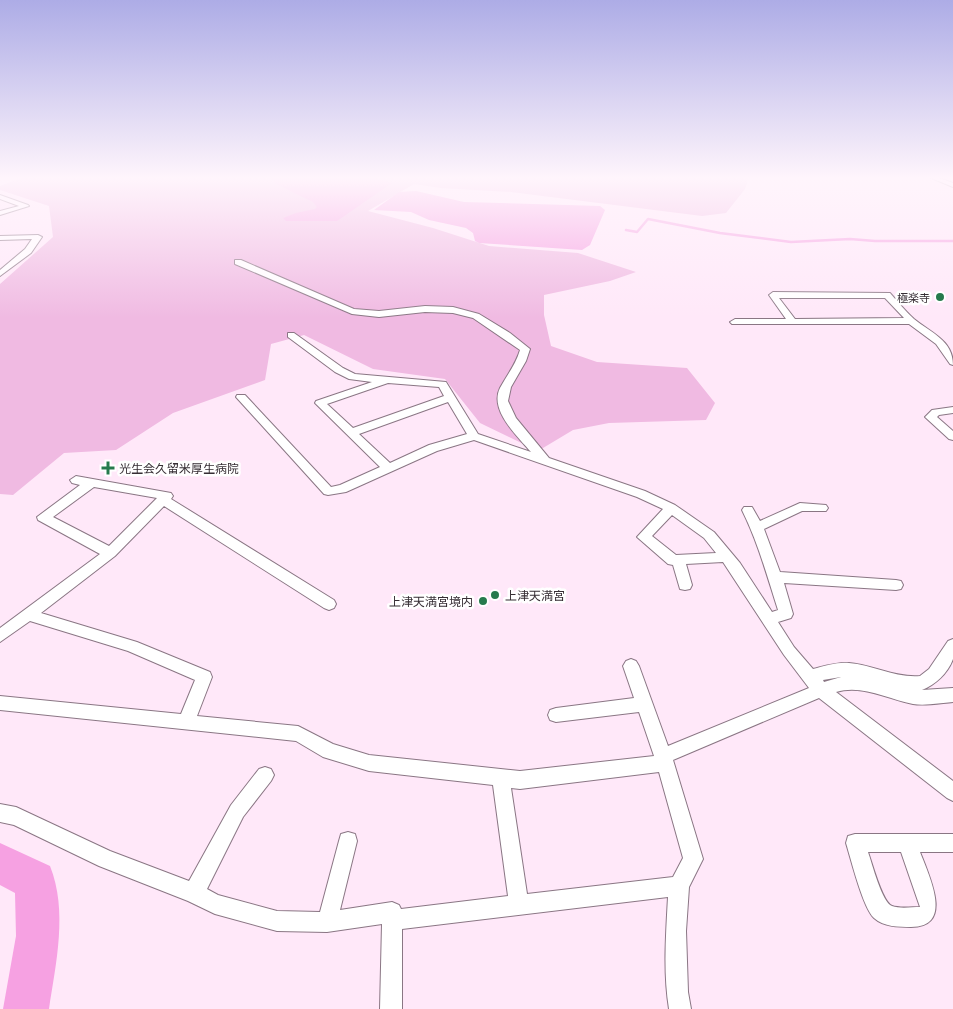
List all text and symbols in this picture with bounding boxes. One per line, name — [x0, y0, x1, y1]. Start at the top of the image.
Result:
place label: 極楽寺 — [897, 290, 930, 305]
marker: 極楽寺 — [934, 291, 946, 303]
place label: 光生会久留米厚生病院 — [119, 460, 239, 477]
marker: 光生会久留米厚生病院 — [101, 461, 115, 475]
place label: 上津天満宮 — [505, 587, 565, 604]
marker: 上津天満宮 — [489, 589, 501, 601]
place label: 上津天満宮境内 — [389, 593, 473, 610]
marker: 上津天満宮境内 — [477, 595, 489, 607]

